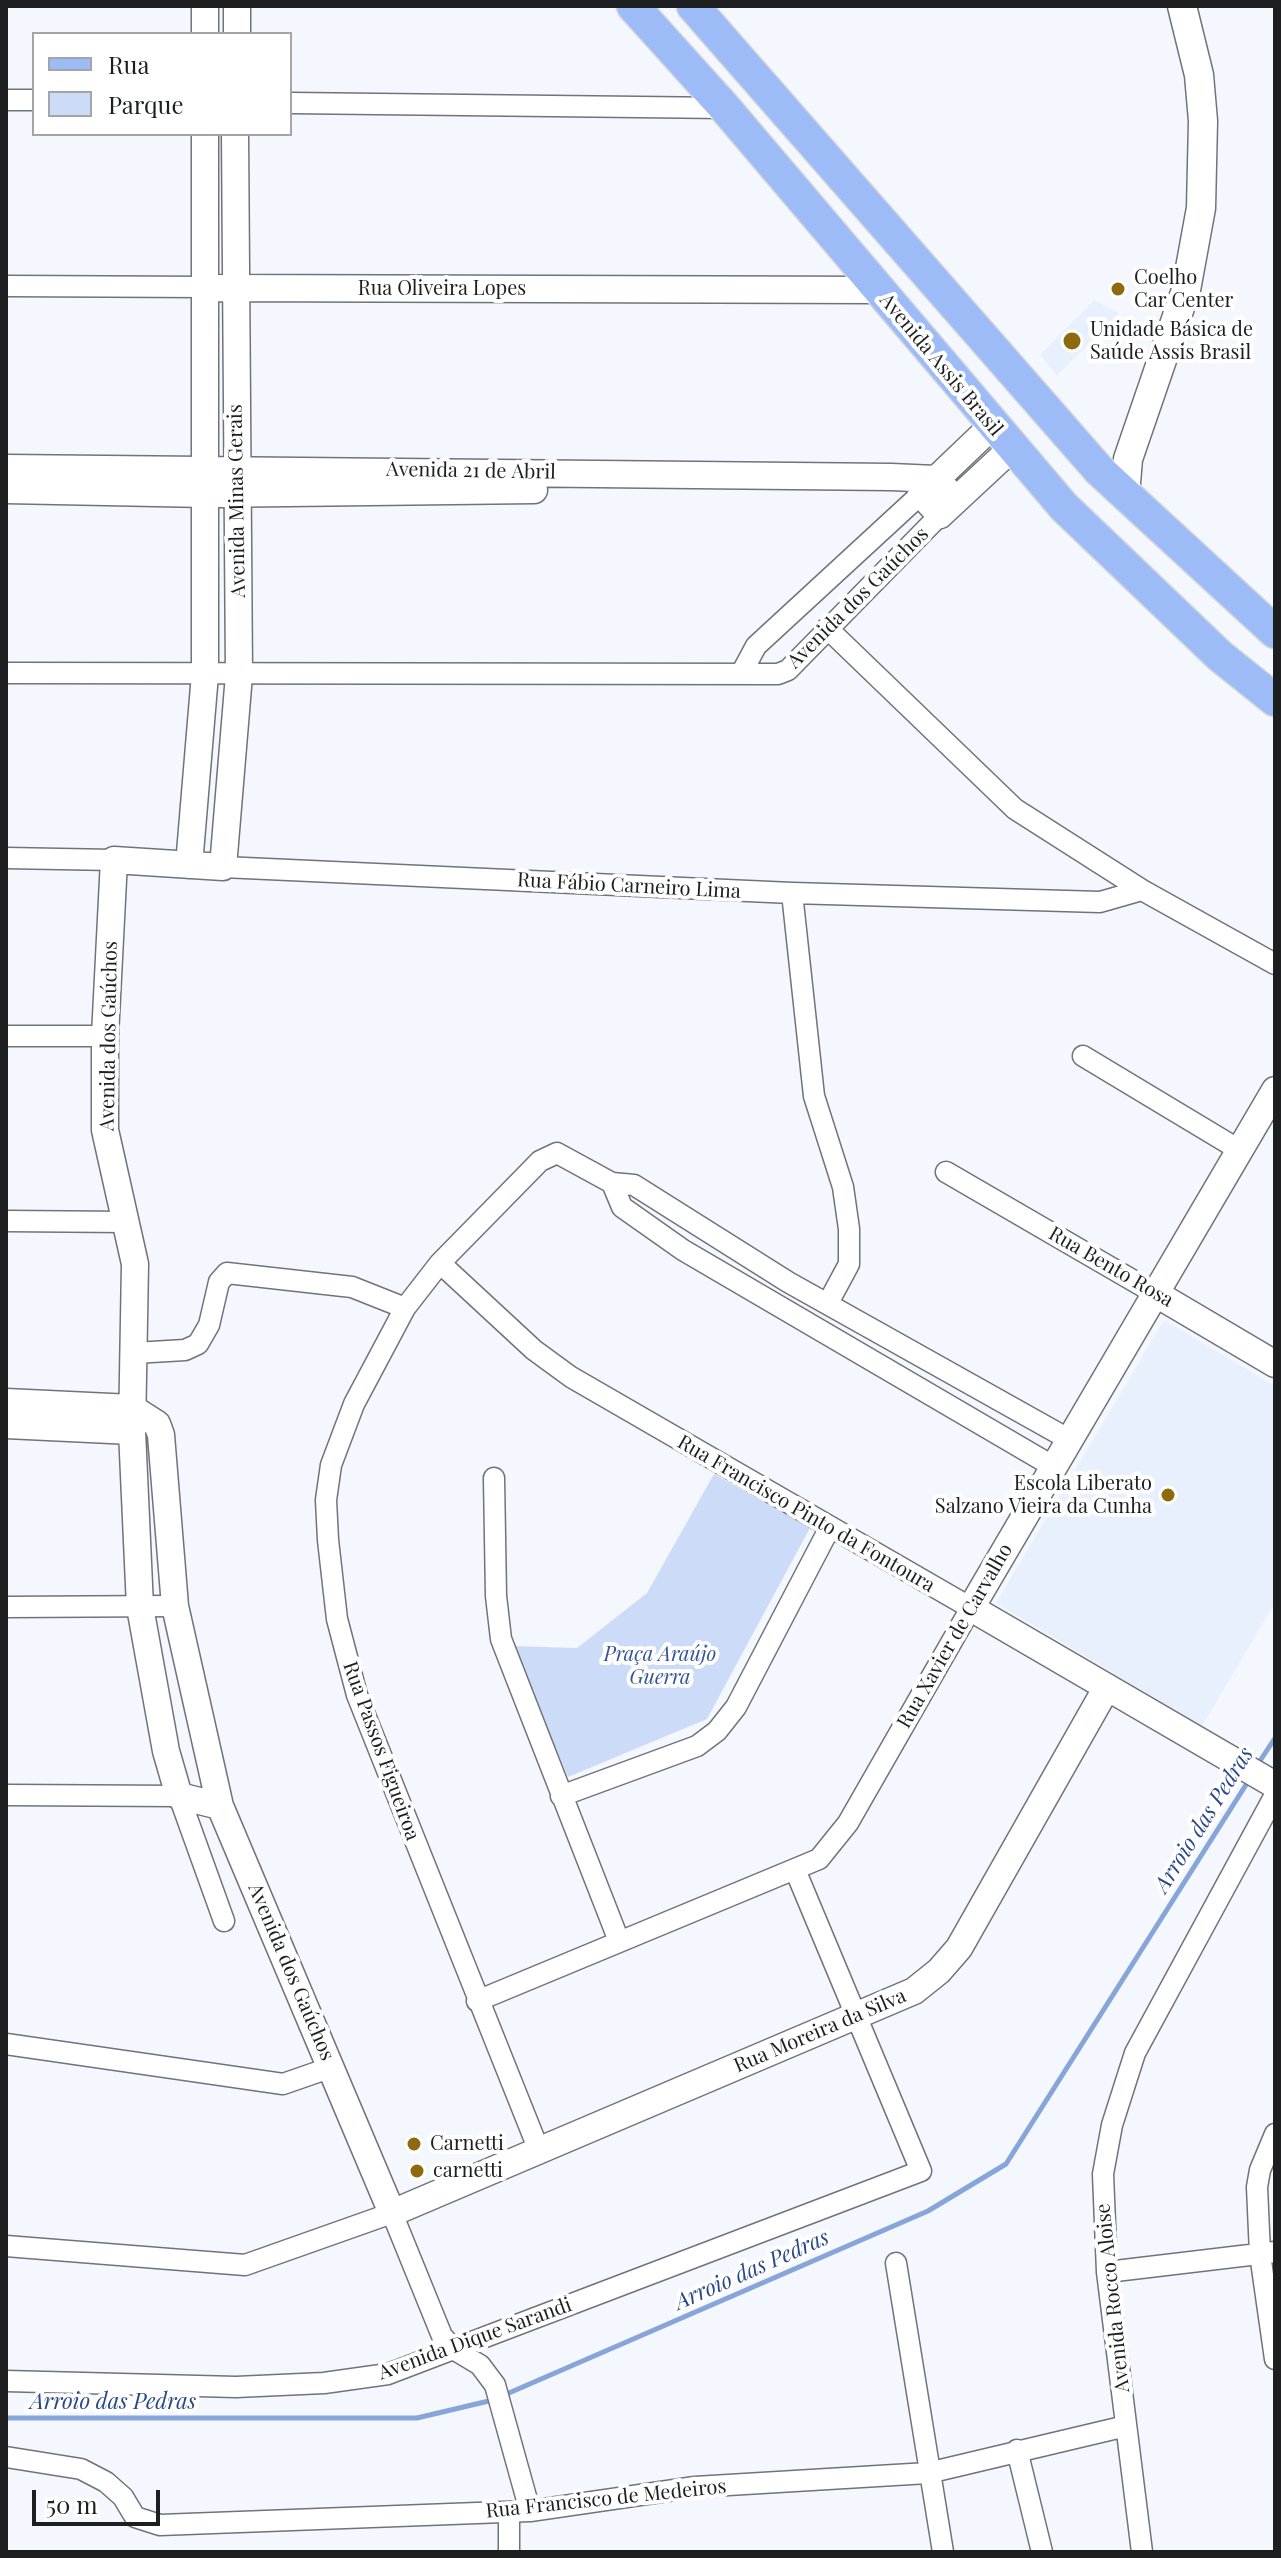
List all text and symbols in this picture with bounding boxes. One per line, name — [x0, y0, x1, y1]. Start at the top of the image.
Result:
legend — [32, 32, 292, 136]
text: Rua — [108, 48, 149, 80]
text: Parque — [108, 88, 184, 120]
place label: Coelho Car Center — [1134, 266, 1234, 313]
street label: Rua Oliveira Lopes — [358, 277, 526, 301]
marker: Coelho Car Center — [1109, 280, 1127, 298]
street label: Avenida Assis Brasil — [874, 289, 1008, 441]
place label: Unidade Básica de Saúde Assis Brasil — [1090, 318, 1253, 365]
marker: Unidade Básica de Saúde Assis Brasil — [1061, 330, 1083, 352]
street label: Avenida Minas Gerais — [223, 404, 251, 598]
street label: Avenida 21 de Abril — [386, 458, 556, 484]
street label: Avenida dos Gaúchos — [782, 522, 934, 674]
street label: Rua Fábio Carneiro Lima — [517, 868, 741, 904]
street label: Avenida dos Gaúchos — [95, 941, 123, 1131]
street label: Rua Bento Rosa — [1044, 1222, 1178, 1312]
street label: Rua Francisco Pinto da Fontoura — [673, 1430, 939, 1598]
place label: Escola Liberato Salzano Vieira da Cunha — [935, 1472, 1152, 1519]
marker: Escola Liberato Salzano Vieira da Cunha — [1159, 1486, 1177, 1504]
street label: Rua Xavier de Carvalho — [892, 1539, 1018, 1733]
park label: Praça Araújo Guerra — [604, 1643, 716, 1690]
street label: Rua Passos Figueiroa — [337, 1658, 425, 1844]
water label: Arroio das Pedras — [1149, 1743, 1259, 1897]
street label: Avenida dos Gaúchos — [243, 1880, 339, 2064]
street label: Rua Moreira da Silva — [730, 1984, 910, 2078]
place label: Carnetti — [430, 2132, 504, 2156]
marker: Carnetti — [405, 2135, 423, 2153]
place label: carnetti — [433, 2159, 503, 2183]
marker: carnetti — [408, 2162, 426, 2180]
street label: Avenida Rocco Aloise — [1091, 2202, 1135, 2394]
water label: Arroio das Pedras — [671, 2224, 833, 2316]
street label: Avenida Dique Sarandi — [375, 2293, 575, 2385]
water label: Arroio das Pedras — [30, 2389, 196, 2415]
scale bar — [36, 2474, 164, 2524]
street label: Rua Francisco de Medeiros — [485, 2474, 727, 2524]
text: 50 m — [46, 2488, 98, 2520]

